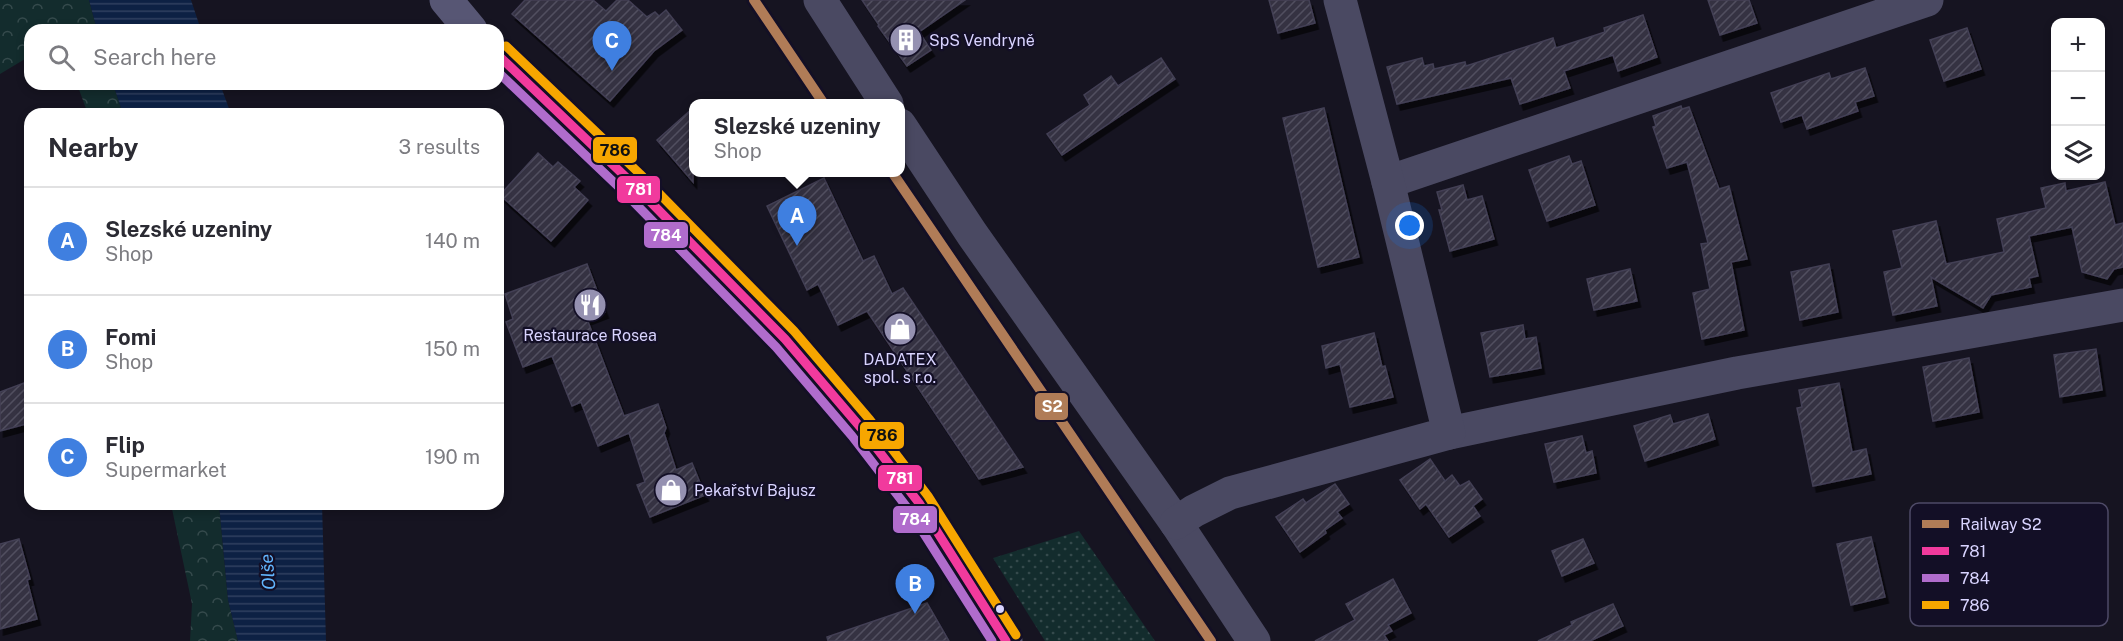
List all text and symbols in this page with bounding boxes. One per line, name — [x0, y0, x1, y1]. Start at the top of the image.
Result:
map controls — [2051, 18, 2105, 180]
button: + — [2051, 18, 2105, 72]
pin: C — [592, 22, 632, 71]
building icon: SpS Vendryně — [888, 22, 924, 58]
search box — [24, 24, 504, 90]
place label: SpS Vendryně — [929, 31, 1035, 50]
icon: search — [45, 41, 78, 74]
text: Search here — [93, 44, 217, 70]
button: − — [2051, 72, 2105, 126]
popup — [689, 99, 905, 177]
text: Slezské uzeniny — [713, 113, 881, 139]
button: layers — [2051, 126, 2105, 180]
text: Nearby — [48, 132, 138, 163]
text: 3 results — [399, 135, 480, 159]
line badge: 786 — [592, 136, 638, 164]
text: Shop — [713, 139, 762, 163]
text: 786 — [599, 141, 631, 160]
line badge: 781 — [616, 175, 661, 204]
text: 781 — [625, 180, 653, 199]
pin: A — [778, 196, 816, 246]
your location — [1395, 211, 1424, 240]
text: Slezské uzeniny — [105, 216, 272, 242]
line badge: 784 — [643, 221, 689, 249]
text: 784 — [650, 226, 682, 245]
text: A — [60, 229, 75, 253]
text: 140 m — [425, 229, 480, 253]
text: Shop — [105, 242, 153, 266]
restaurant icon: Restaurace Rosea — [572, 287, 608, 323]
shop icon: DADATEX spol. s r.o. — [882, 311, 918, 347]
text: Fomi — [105, 324, 156, 350]
place label: Restaurace Rosea — [523, 326, 657, 345]
text: B — [61, 337, 74, 361]
text: 150 m — [425, 337, 480, 361]
text: Shop — [105, 350, 153, 374]
place label: DADATEX spol. s r.o. — [863, 350, 937, 387]
line badge: S2 — [1034, 392, 1069, 421]
text: S2 — [1041, 397, 1063, 416]
line badge: 786 — [859, 421, 905, 450]
text: 786 — [866, 426, 898, 445]
text: Flip — [105, 432, 145, 458]
text: C — [60, 445, 75, 469]
text: 190 m — [425, 445, 480, 469]
text: Supermarket — [105, 458, 227, 482]
line badge: 781 — [877, 464, 923, 492]
text: 781 — [886, 469, 914, 488]
shop icon: Pekařství Bajusz — [653, 472, 689, 508]
place label: Pekařství Bajusz — [694, 481, 816, 500]
legend — [1910, 503, 2108, 626]
line badge: 784 — [892, 505, 938, 534]
text: 784 — [899, 510, 931, 529]
text: Railway S2 — [1960, 515, 2042, 534]
text: 781 — [1960, 542, 1986, 561]
water label: Olše — [255, 553, 280, 591]
pin: B — [896, 564, 934, 614]
text: 784 — [1960, 569, 1990, 588]
text: 786 — [1960, 596, 1990, 615]
unlabelled marker — [994, 603, 1006, 615]

